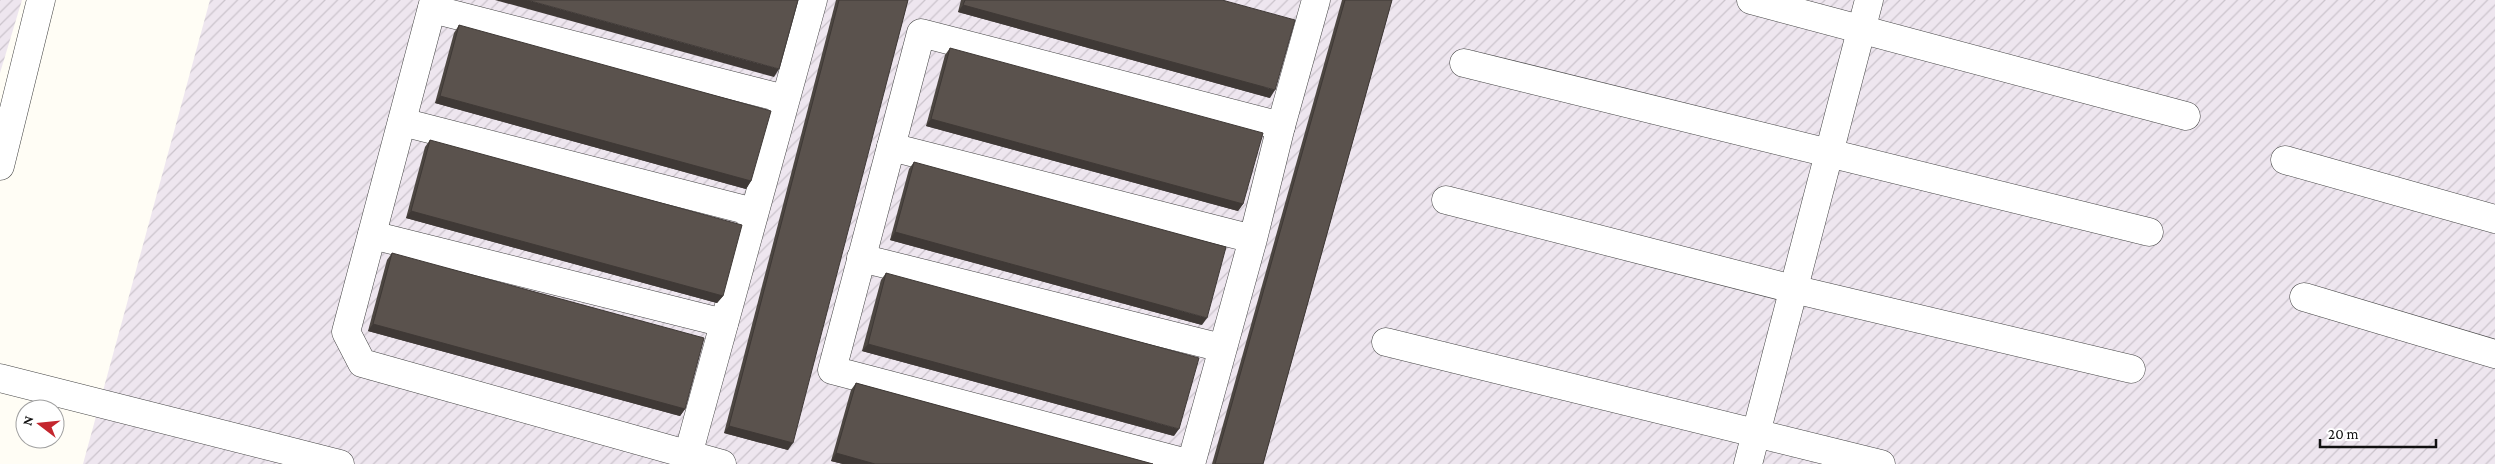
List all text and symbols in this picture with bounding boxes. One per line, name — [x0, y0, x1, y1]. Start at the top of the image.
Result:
north arrow — [15, 399, 65, 449]
text: N — [18, 413, 37, 427]
scale bar — [2320, 416, 2436, 448]
text: 20 m — [2328, 426, 2359, 442]

